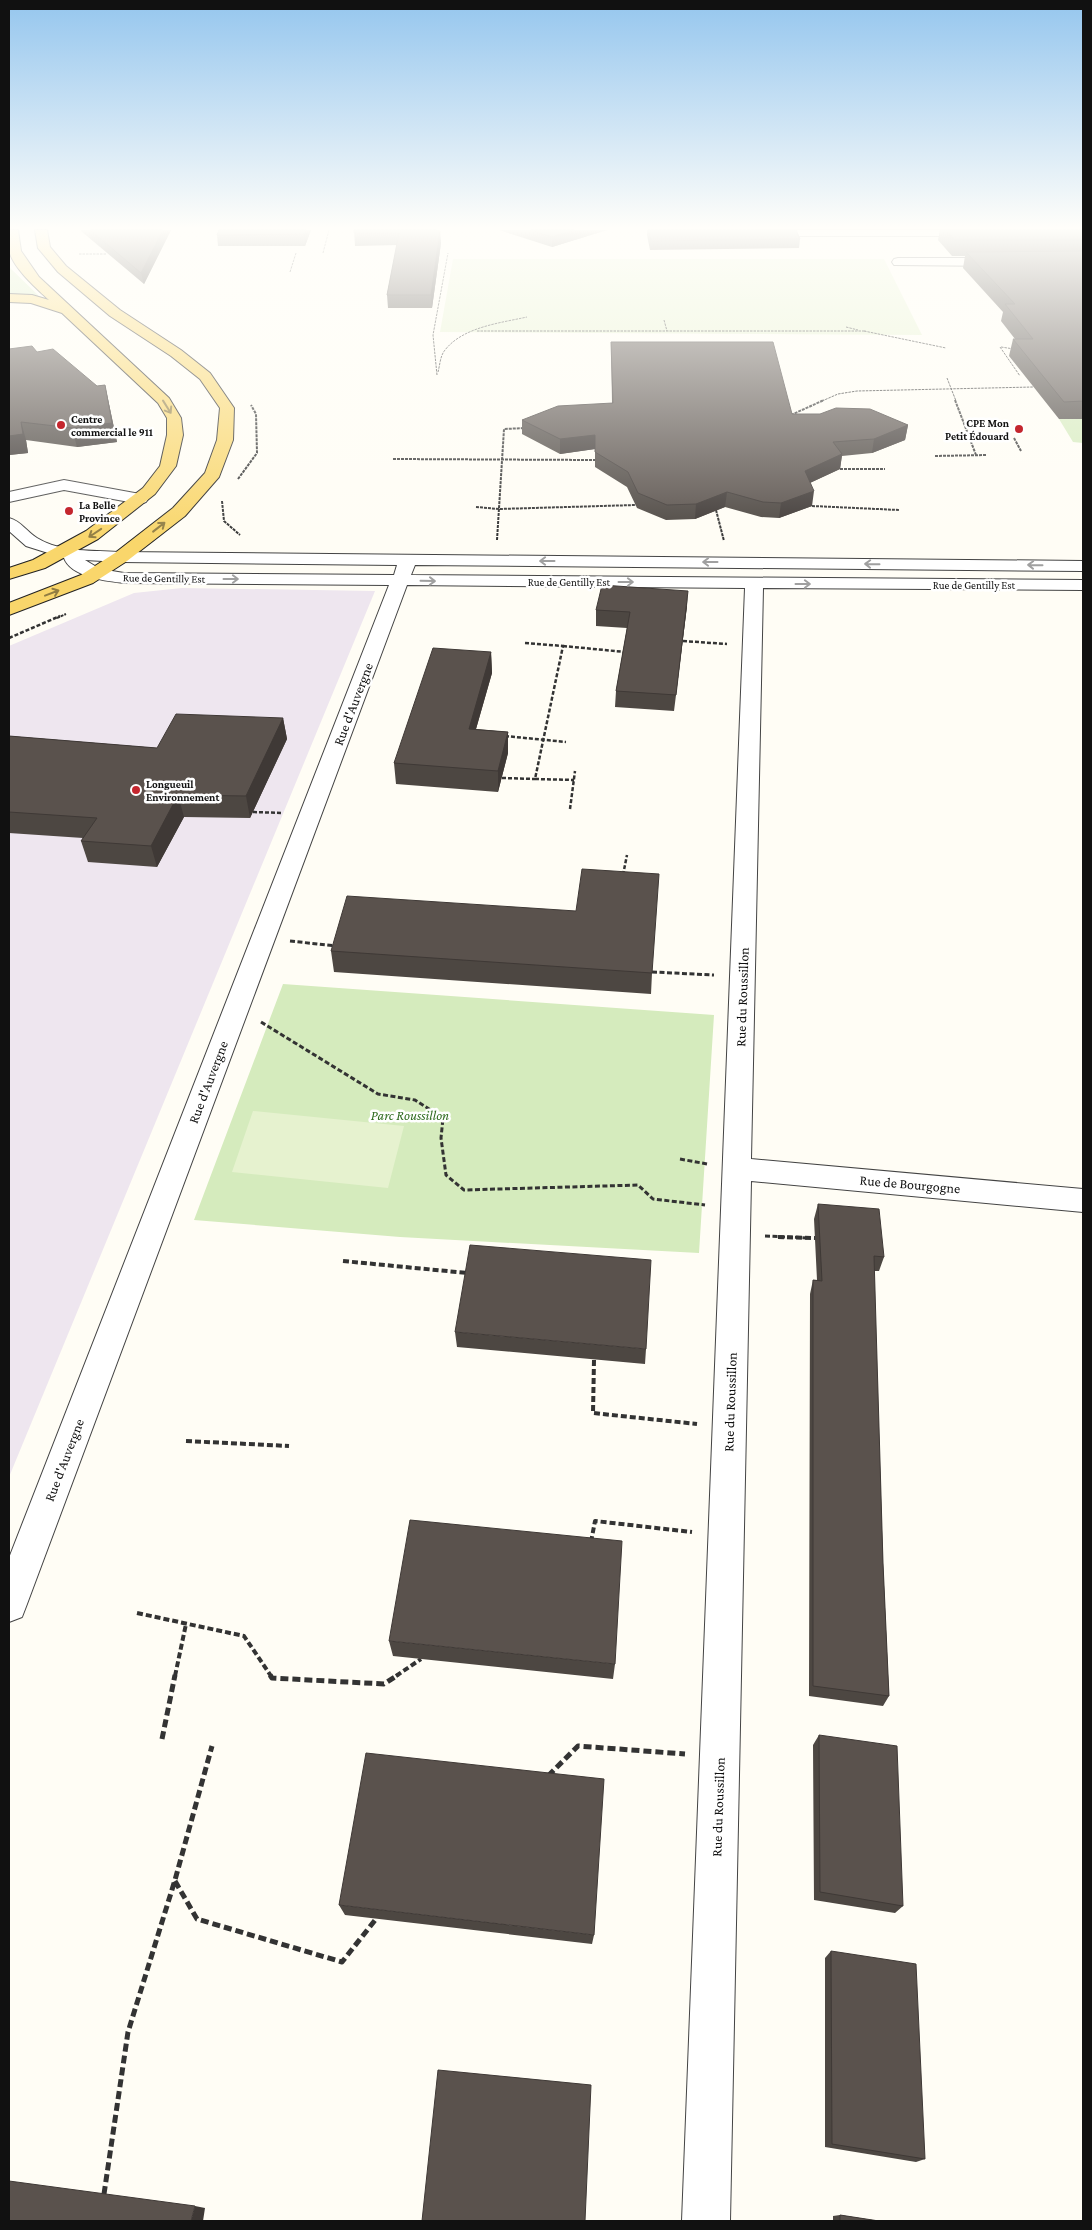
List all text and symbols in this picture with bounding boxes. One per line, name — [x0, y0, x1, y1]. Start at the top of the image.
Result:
one-way arrow — [163, 399, 173, 413]
place label: Centre commercial le 911 — [71, 413, 153, 438]
place label: CPE Mon Petit Édouard — [945, 417, 1010, 442]
marker: Centre commercial le 911 — [55, 419, 67, 431]
marker: CPE Mon Petit Édouard — [1013, 423, 1025, 435]
place label: La Belle Province — [79, 499, 120, 524]
marker: La Belle Province — [63, 505, 75, 517]
one-way arrow — [153, 522, 166, 533]
one-way arrow — [88, 529, 102, 539]
one-way arrow — [539, 556, 556, 566]
one-way arrow — [702, 557, 718, 567]
one-way arrow — [864, 559, 880, 569]
one-way arrow — [1027, 560, 1043, 570]
street label: Rue de Gentilly Est — [123, 571, 206, 586]
one-way arrow — [222, 574, 239, 584]
one-way arrow — [420, 576, 436, 585]
street label: Rue de Gentilly Est — [528, 576, 611, 589]
one-way arrow — [618, 577, 634, 587]
one-way arrow — [794, 579, 811, 589]
street label: Rue de Gentilly Est — [933, 579, 1016, 592]
one-way arrow — [44, 587, 59, 597]
street label: Rue d'Auvergne — [330, 660, 376, 748]
place label: Longueuil Environnement — [146, 778, 219, 803]
marker: Longueuil Environnement — [130, 784, 142, 796]
street label: Rue du Roussillon — [732, 946, 752, 1047]
street label: Rue d'Auvergne — [185, 1038, 231, 1126]
park label: Parc Roussillon — [371, 1107, 449, 1123]
street label: Rue de Bourgogne — [859, 1172, 961, 1196]
street label: Rue du Roussillon — [720, 1351, 740, 1452]
street label: Rue d'Auvergne — [41, 1416, 87, 1504]
street label: Rue du Roussillon — [708, 1756, 728, 1857]

